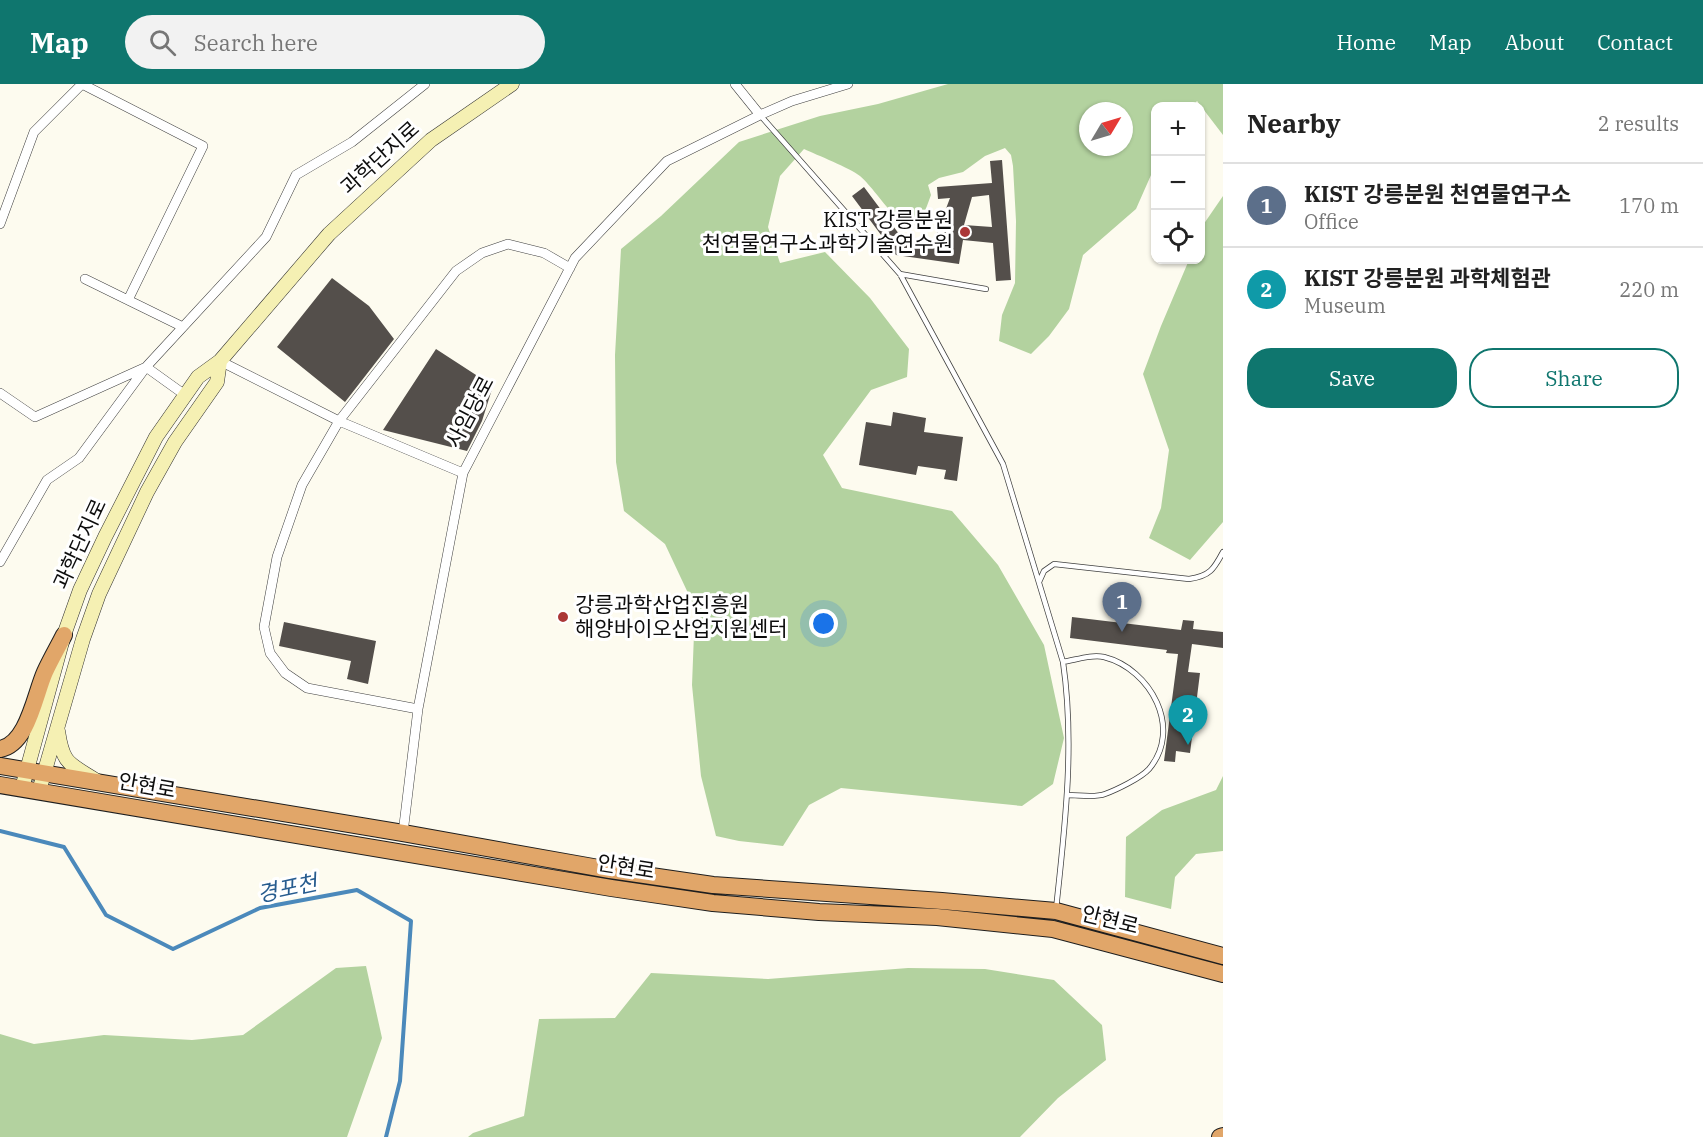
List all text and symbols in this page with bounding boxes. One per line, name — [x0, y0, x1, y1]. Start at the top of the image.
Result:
search box — [125, 15, 545, 69]
text: Map — [30, 24, 89, 61]
icon: search — [146, 26, 179, 59]
text: Search here — [194, 28, 318, 57]
text: Home — [1336, 28, 1396, 56]
text: Map — [1429, 28, 1472, 56]
text: About — [1505, 28, 1564, 56]
text: Contact — [1597, 28, 1673, 56]
north arrow — [1079, 102, 1133, 156]
map controls — [1151, 102, 1205, 264]
button: + — [1151, 102, 1205, 156]
text: Nearby — [1247, 106, 1341, 140]
text: 2 results — [1598, 110, 1679, 137]
street label: 과학단지로 — [334, 115, 425, 200]
button: − — [1151, 156, 1205, 210]
text: KIST 강릉분원 천연물연구소 — [1304, 179, 1571, 208]
text: 1 — [1261, 192, 1273, 219]
text: 170 m — [1619, 192, 1679, 219]
place label: KIST 강릉분원 천연물연구소과학기술연수원 — [702, 205, 953, 257]
text: Office — [1304, 208, 1359, 235]
button: locate — [1151, 210, 1205, 264]
marker: KIST 강릉분원 천연물연구소과학기술연수원 — [958, 225, 972, 239]
text: KIST 강릉분원 과학체험관 — [1304, 263, 1551, 292]
text: 2 — [1261, 276, 1273, 303]
text: 220 m — [1619, 276, 1679, 303]
text: Museum — [1304, 292, 1386, 319]
button: Save — [1247, 348, 1457, 408]
button: Share — [1469, 348, 1679, 408]
street label: 사임당로 — [439, 371, 500, 452]
street label: 과학단지로 — [46, 494, 112, 593]
pin: 1 — [1102, 582, 1142, 632]
place label: 강릉과학산업진흥원 해양바이오산업지원센터 — [575, 590, 788, 642]
your location — [809, 609, 838, 638]
marker: 강릉과학산업진흥원 해양바이오산업지원센터 — [556, 610, 570, 624]
pin: 2 — [1168, 696, 1208, 745]
street label: 안현로 — [116, 766, 178, 804]
street label: 안현로 — [595, 848, 657, 884]
water label: 경포천 — [254, 866, 322, 908]
street label: 안현로 — [1079, 898, 1142, 940]

